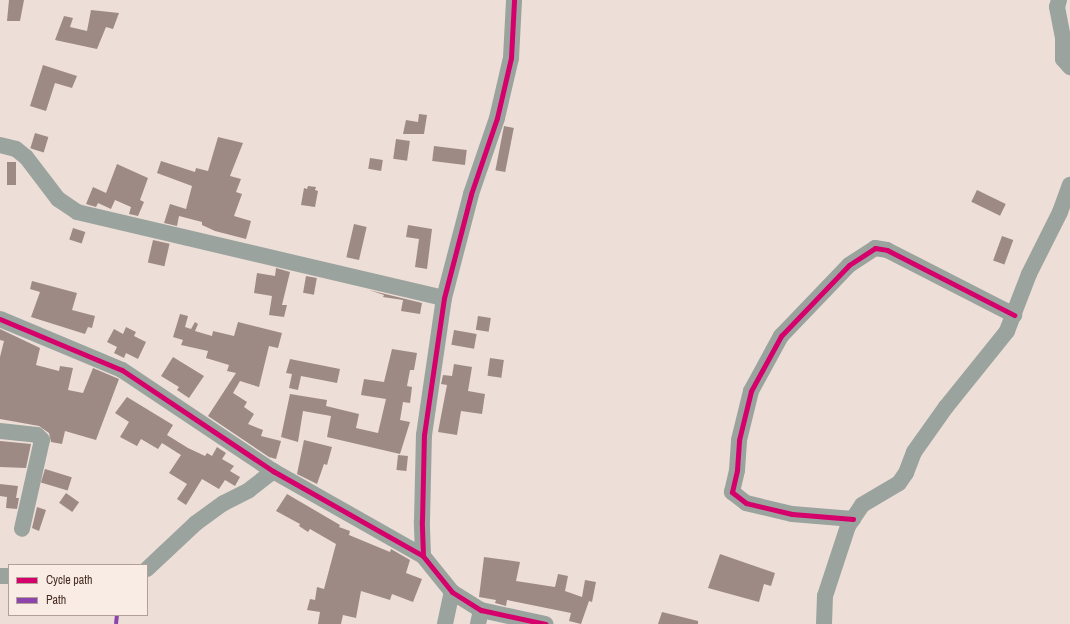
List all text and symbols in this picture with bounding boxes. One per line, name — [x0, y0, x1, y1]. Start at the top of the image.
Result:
legend — [8, 564, 148, 616]
text: Cycle path — [46, 572, 93, 588]
text: Path — [46, 592, 66, 608]

